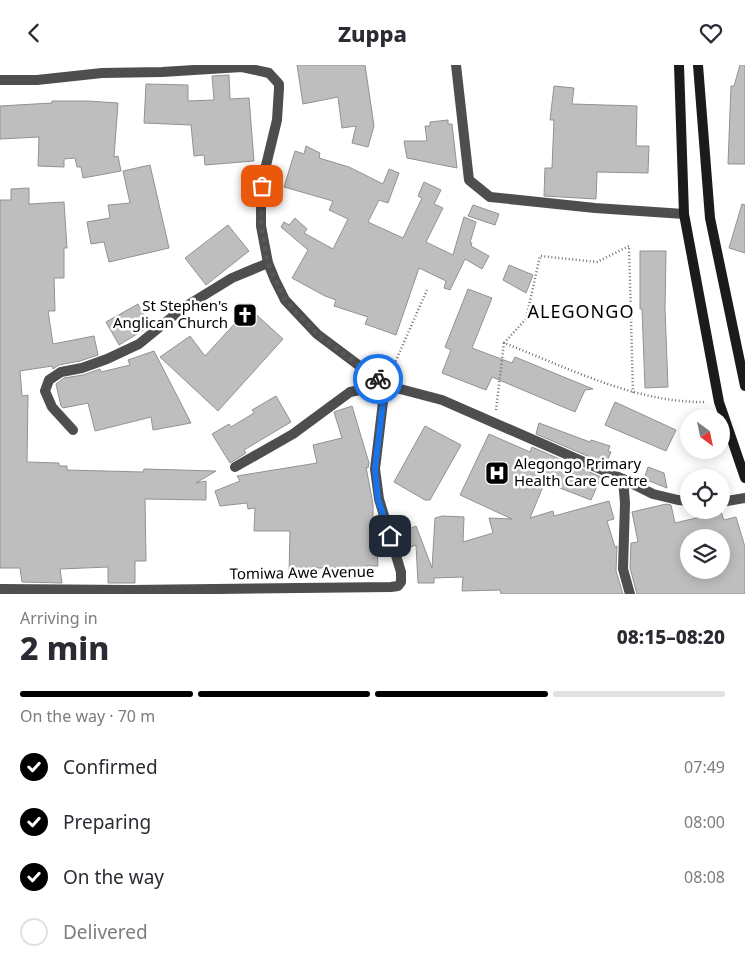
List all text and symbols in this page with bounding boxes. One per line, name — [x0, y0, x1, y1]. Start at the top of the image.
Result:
text: Zuppa — [338, 18, 407, 48]
icon: back — [20, 19, 48, 47]
icon: heart — [697, 19, 725, 47]
pin — [241, 165, 283, 207]
icon: bag — [248, 172, 276, 200]
place label: St Stephen's Anglican Church — [113, 295, 228, 332]
district label: ALEGONGO — [528, 299, 634, 323]
church icon: St Stephen's Anglican Church — [232, 302, 258, 328]
courier — [353, 354, 403, 404]
icon: bike — [364, 365, 392, 393]
north arrow — [680, 409, 730, 459]
map controls — [680, 409, 730, 579]
place label: Alegongo Primary Health Care Centre — [514, 453, 648, 490]
hospital icon: Alegongo Primary Health Care Centre — [484, 460, 510, 486]
button: locate — [680, 469, 730, 519]
pin — [369, 515, 411, 557]
icon: home — [376, 522, 404, 550]
button: layers — [680, 529, 730, 579]
street label: Tomiwa Awe Avenue — [229, 561, 375, 583]
text: Arriving in — [20, 607, 98, 629]
text: 08:15–08:20 — [617, 624, 725, 650]
text: 2 min — [20, 626, 109, 669]
text: On the way · 70 m — [20, 705, 155, 727]
icon: check — [20, 753, 48, 781]
text: Confirmed — [63, 754, 158, 780]
text: 07:49 — [684, 756, 725, 778]
icon: check — [20, 808, 48, 836]
text: Preparing — [63, 809, 151, 835]
text: 08:00 — [684, 811, 725, 833]
icon: check — [20, 863, 48, 891]
text: On the way — [63, 864, 164, 890]
text: 08:08 — [684, 866, 725, 888]
text: Delivered — [63, 919, 148, 945]

